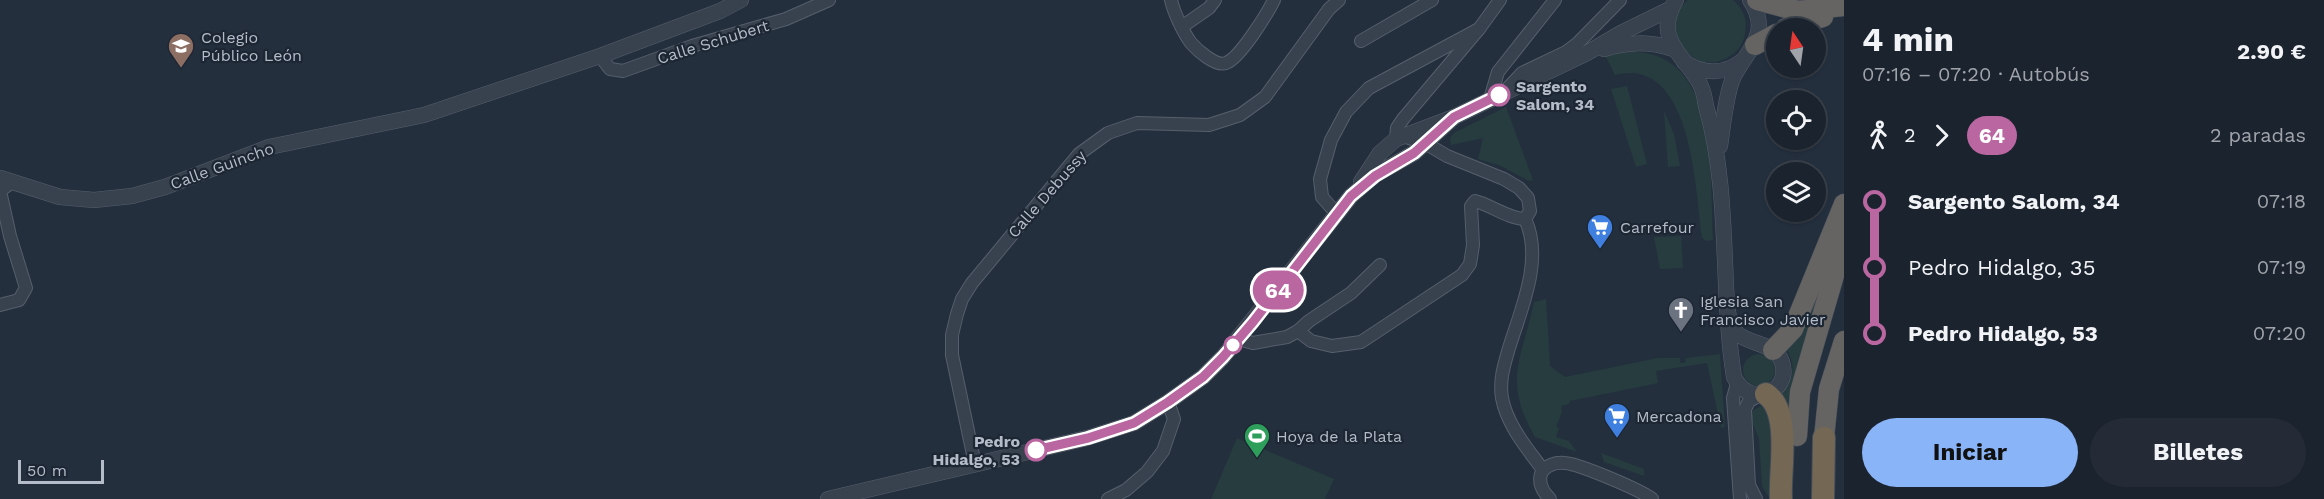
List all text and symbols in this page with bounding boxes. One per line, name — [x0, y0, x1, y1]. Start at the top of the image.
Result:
street label: Calle Schubert — [655, 16, 771, 68]
north arrow — [1766, 18, 1826, 78]
map controls — [1766, 18, 1826, 222]
text: 4 min — [1862, 20, 1954, 59]
place label: Colegio Público León — [201, 28, 302, 65]
school or university icon: Colegio Público León — [166, 31, 196, 69]
text: 2.90 € — [2237, 39, 2306, 64]
text: 07:16 – 07:20 · Autobús — [1862, 62, 2090, 86]
place label: Sargento Salom, 34 — [1516, 77, 1594, 114]
marker: Sargento Salom, 34 — [1488, 84, 1510, 106]
button: locate — [1766, 90, 1826, 150]
icon: walk — [1862, 119, 1895, 152]
icon: forward — [1925, 119, 1958, 152]
text: 2 — [1904, 123, 1916, 147]
text: 64 — [1979, 123, 2005, 148]
text: 2 paradas — [2210, 123, 2306, 147]
street label: Calle Guincho — [168, 139, 276, 193]
street label: Calle Debussy — [1004, 146, 1091, 242]
button: layers — [1766, 162, 1826, 222]
text: Sargento Salom, 34 — [1908, 189, 2120, 214]
text: 07:18 — [2257, 189, 2306, 213]
supermarket icon: Carrefour — [1585, 212, 1615, 250]
place label: Carrefour — [1620, 218, 1695, 237]
text: Pedro Hidalgo, 35 — [1908, 255, 2095, 280]
text: 07:19 — [2257, 255, 2306, 279]
line badge: 64 — [1251, 270, 1305, 310]
text: 64 — [1265, 278, 1291, 303]
place label: Iglesia San Francisco Javier — [1700, 292, 1826, 329]
church icon: Iglesia San Francisco Javier — [1666, 295, 1696, 333]
text: Pedro Hidalgo, 53 — [1908, 321, 2098, 346]
text: 07:20 — [2253, 321, 2306, 345]
unlabelled marker — [1224, 336, 1242, 354]
supermarket icon: Mercadona — [1602, 401, 1632, 439]
place label: Mercadona — [1636, 407, 1722, 426]
button: Iniciar — [1862, 418, 2078, 487]
button: Billetes — [2090, 418, 2306, 487]
sports icon: Hoya de la Plata — [1242, 421, 1272, 459]
place label: Hoya de la Plata — [1276, 427, 1402, 446]
place label: Pedro Hidalgo, 53 — [933, 432, 1020, 469]
marker: Pedro Hidalgo, 53 — [1025, 439, 1047, 461]
scale bar — [18, 457, 104, 484]
text: 50 m — [27, 461, 67, 480]

